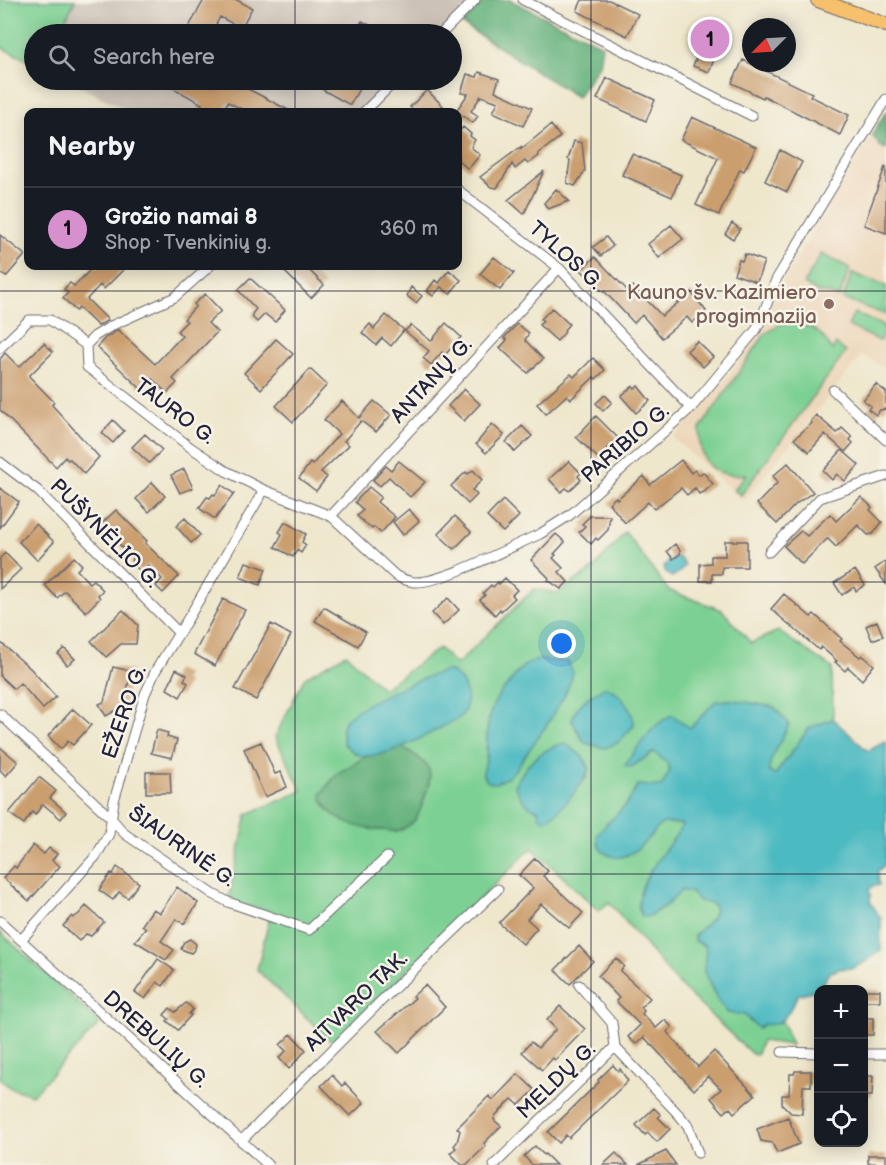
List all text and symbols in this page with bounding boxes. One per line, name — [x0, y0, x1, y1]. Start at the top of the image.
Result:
pin: 1 — [690, 16, 730, 62]
north arrow — [742, 18, 796, 72]
search box — [24, 24, 462, 90]
icon: search — [45, 41, 78, 74]
text: Search here — [93, 44, 215, 71]
text: Nearby — [48, 132, 135, 163]
text: Grožio namai 8 — [105, 204, 258, 231]
street label: TYLOS G. — [524, 216, 608, 295]
text: 1 — [63, 217, 72, 241]
text: 360 m — [380, 217, 438, 241]
text: Shop · Tvenkinių g. — [105, 231, 271, 255]
place label: Kauno šv. Kazimiero progimnazija — [627, 280, 817, 329]
marker: Kauno šv. Kazimiero progimnazija — [822, 297, 836, 311]
street label: ANTANŲ G. — [385, 332, 477, 428]
street label: TAURO G. — [129, 373, 220, 450]
street label: PARIBIO G. — [576, 398, 674, 488]
street label: PUŠYNĖLIO G. — [45, 474, 164, 593]
your location — [547, 629, 576, 658]
street label: EŽERO G. — [97, 662, 152, 762]
street label: ŠIAURINĖ G. — [124, 800, 240, 892]
street label: AITVARO TAK. — [300, 946, 413, 1057]
map controls — [814, 985, 868, 1147]
button: + — [814, 985, 868, 1039]
street label: DREBULIŲ G. — [98, 986, 213, 1093]
street label: MELDŲ G. — [512, 1037, 601, 1124]
button: − — [814, 1039, 868, 1093]
button: locate — [814, 1093, 868, 1147]

